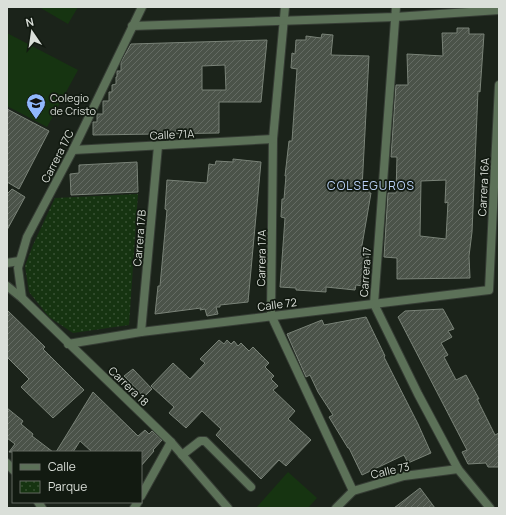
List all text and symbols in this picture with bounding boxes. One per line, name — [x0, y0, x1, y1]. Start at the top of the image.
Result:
north arrow — [12, 12, 52, 52]
text: N — [24, 14, 35, 30]
place label: Colegio de Cristo — [50, 90, 97, 118]
school or university icon: Colegio de Cristo — [25, 92, 47, 120]
street label: Calle 71A — [149, 125, 195, 143]
street label: Carrera 17C — [37, 127, 77, 185]
street label: Carrera 16A — [474, 157, 492, 217]
district label: COLSEGUROS — [327, 177, 415, 194]
street label: Carrera 17B — [129, 209, 149, 267]
street label: Carrera 17A — [253, 230, 269, 286]
street label: Carrera 17 — [356, 246, 374, 298]
street label: Calle 72 — [256, 294, 298, 314]
street label: Carrera 18 — [105, 363, 153, 409]
legend — [12, 451, 142, 503]
text: Calle — [48, 458, 76, 475]
street label: Calle 73 — [369, 458, 411, 482]
text: Parque — [48, 478, 87, 495]

